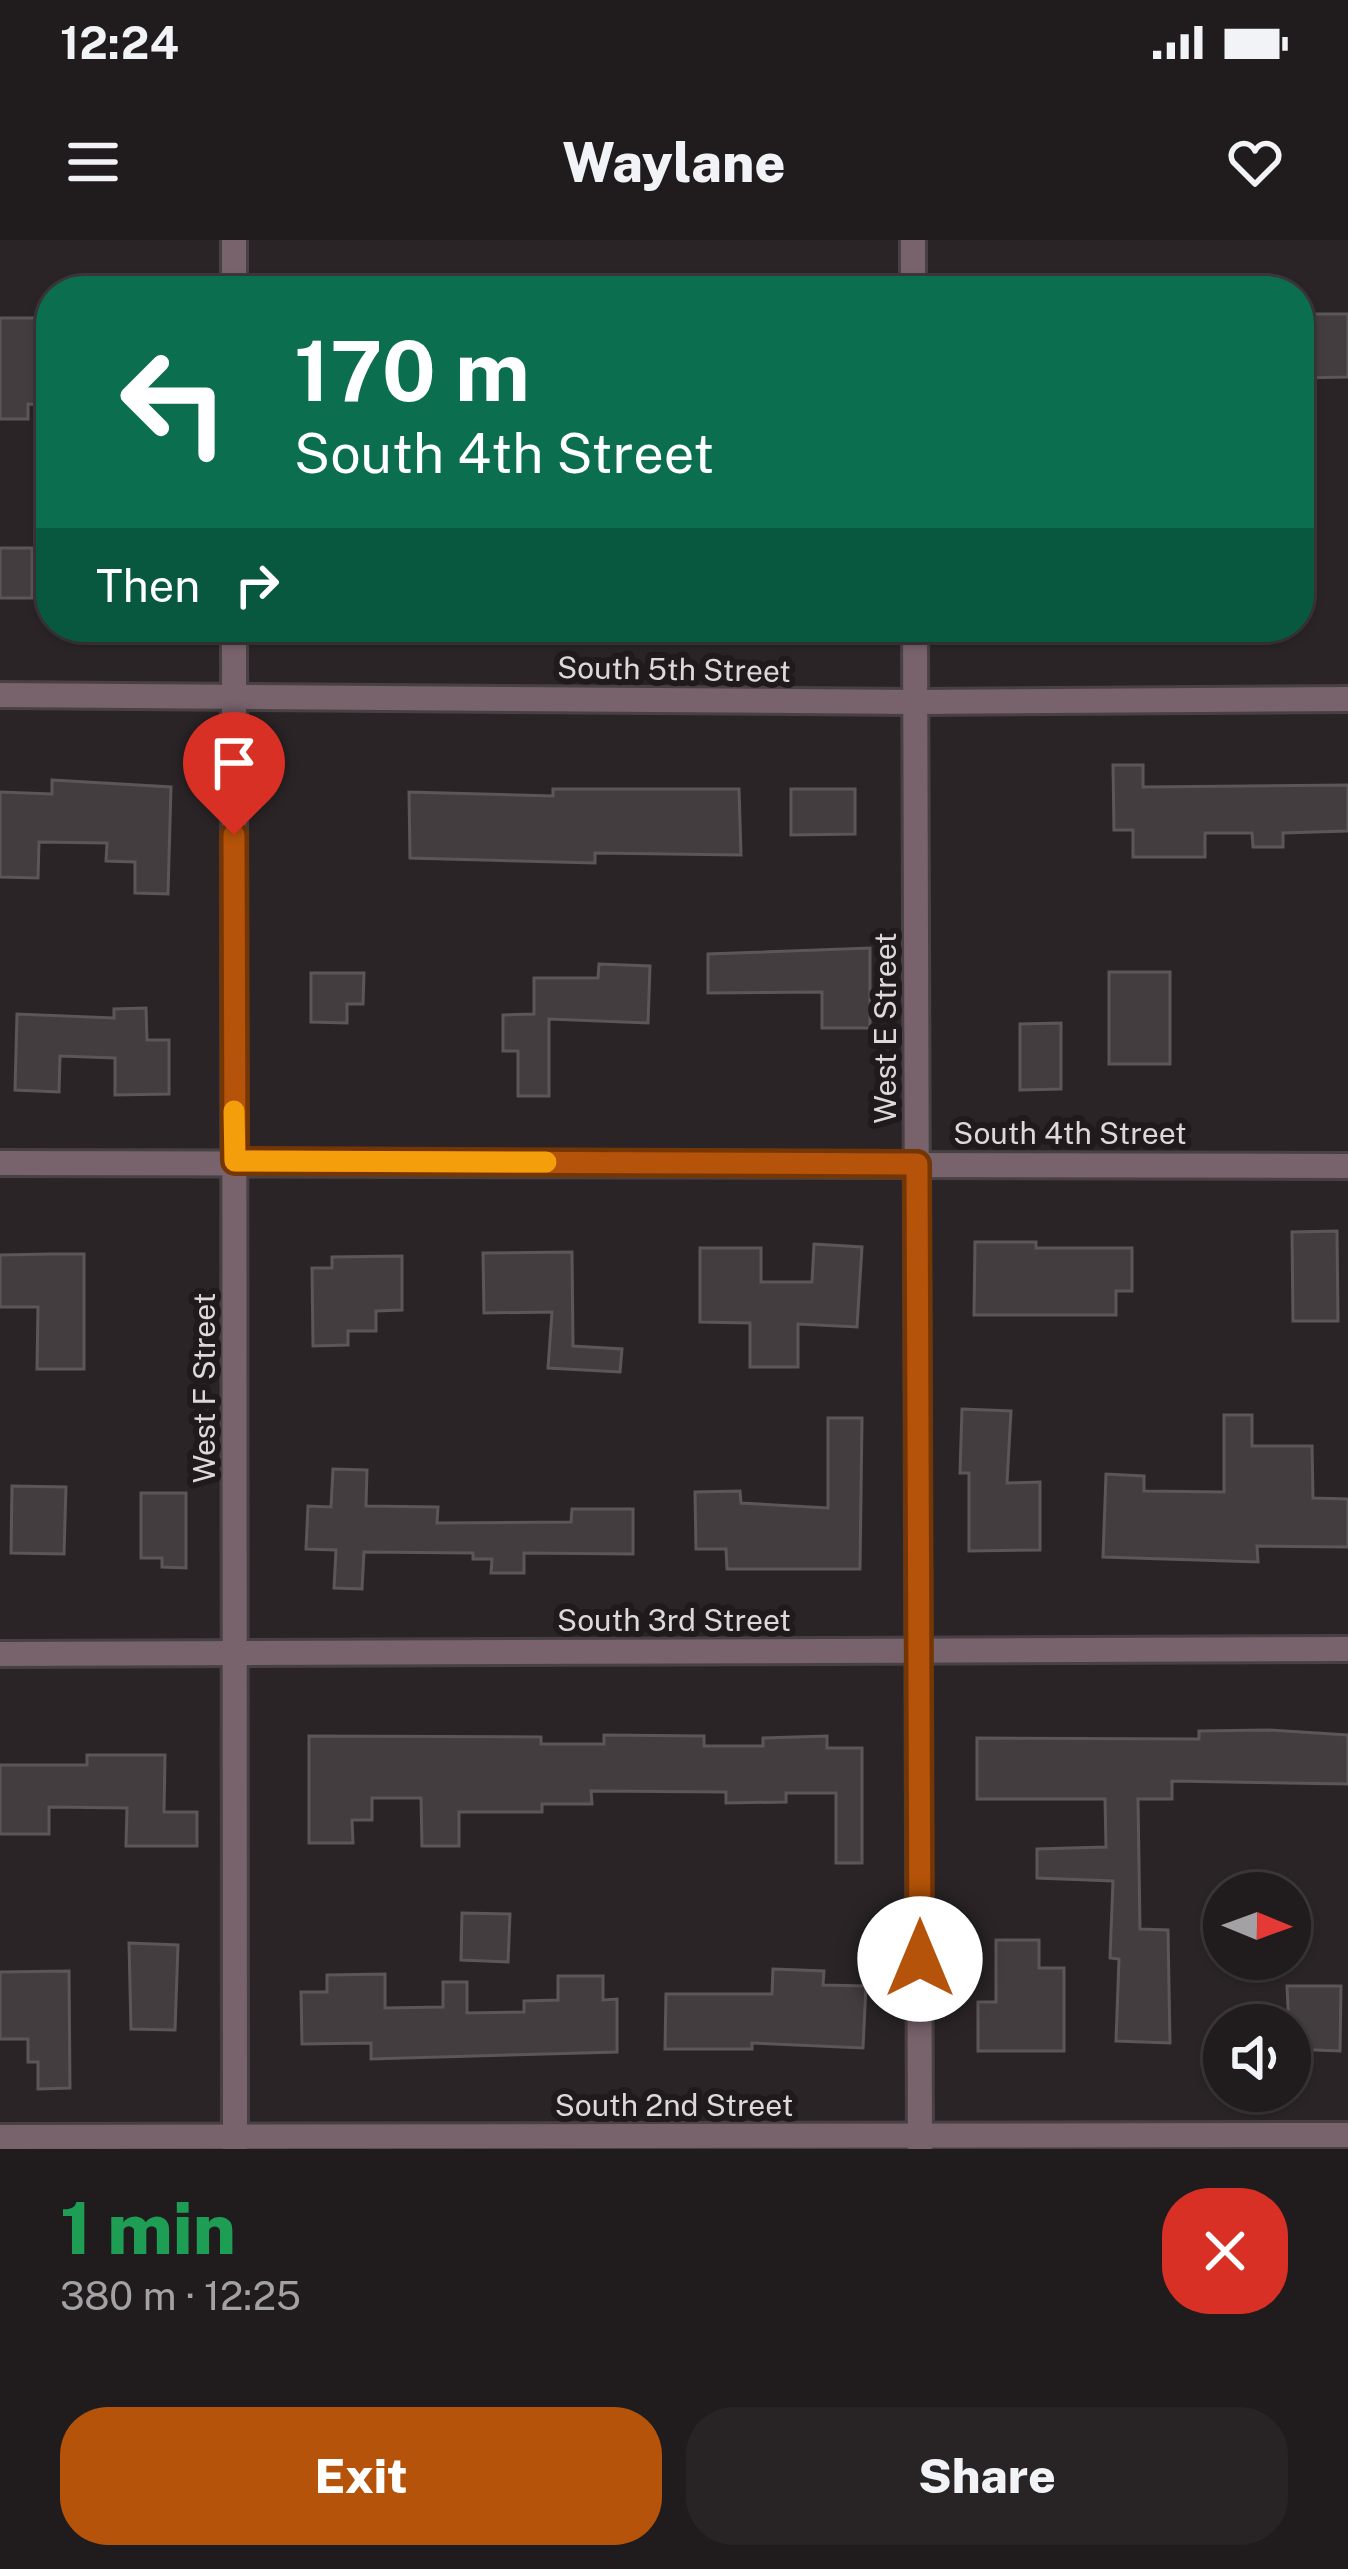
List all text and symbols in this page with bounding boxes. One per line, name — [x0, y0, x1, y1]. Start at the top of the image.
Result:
text: 12:24 — [60, 16, 179, 69]
icon: menu — [60, 129, 126, 195]
icon: heart — [1222, 129, 1288, 195]
text: Waylane — [562, 131, 786, 194]
text: 170 m — [294, 321, 530, 420]
icon: left — [96, 324, 252, 480]
text: South 4th Street — [294, 422, 714, 485]
icon: right — [224, 552, 290, 618]
text: Then — [96, 559, 200, 612]
street label: South 5th Street — [557, 649, 791, 689]
pin — [183, 712, 285, 835]
icon: arrive — [201, 730, 267, 796]
street label: West E Street — [867, 932, 903, 1124]
street label: South 4th Street — [953, 1115, 1187, 1151]
street label: West F Street — [186, 1293, 222, 1483]
street label: South 3rd Street — [557, 1602, 791, 1638]
north arrow — [1203, 1872, 1311, 1980]
map controls — [1203, 1872, 1311, 2112]
position arrow — [857, 1896, 983, 2022]
button: sound — [1203, 2004, 1311, 2112]
street label: South 2nd Street — [555, 2087, 793, 2123]
text: 1 min — [60, 2186, 236, 2270]
button: close — [1162, 2188, 1288, 2314]
text: 380 m · 12:25 — [60, 2273, 301, 2319]
button: Exit — [60, 2407, 662, 2545]
button: Share — [686, 2407, 1288, 2545]

